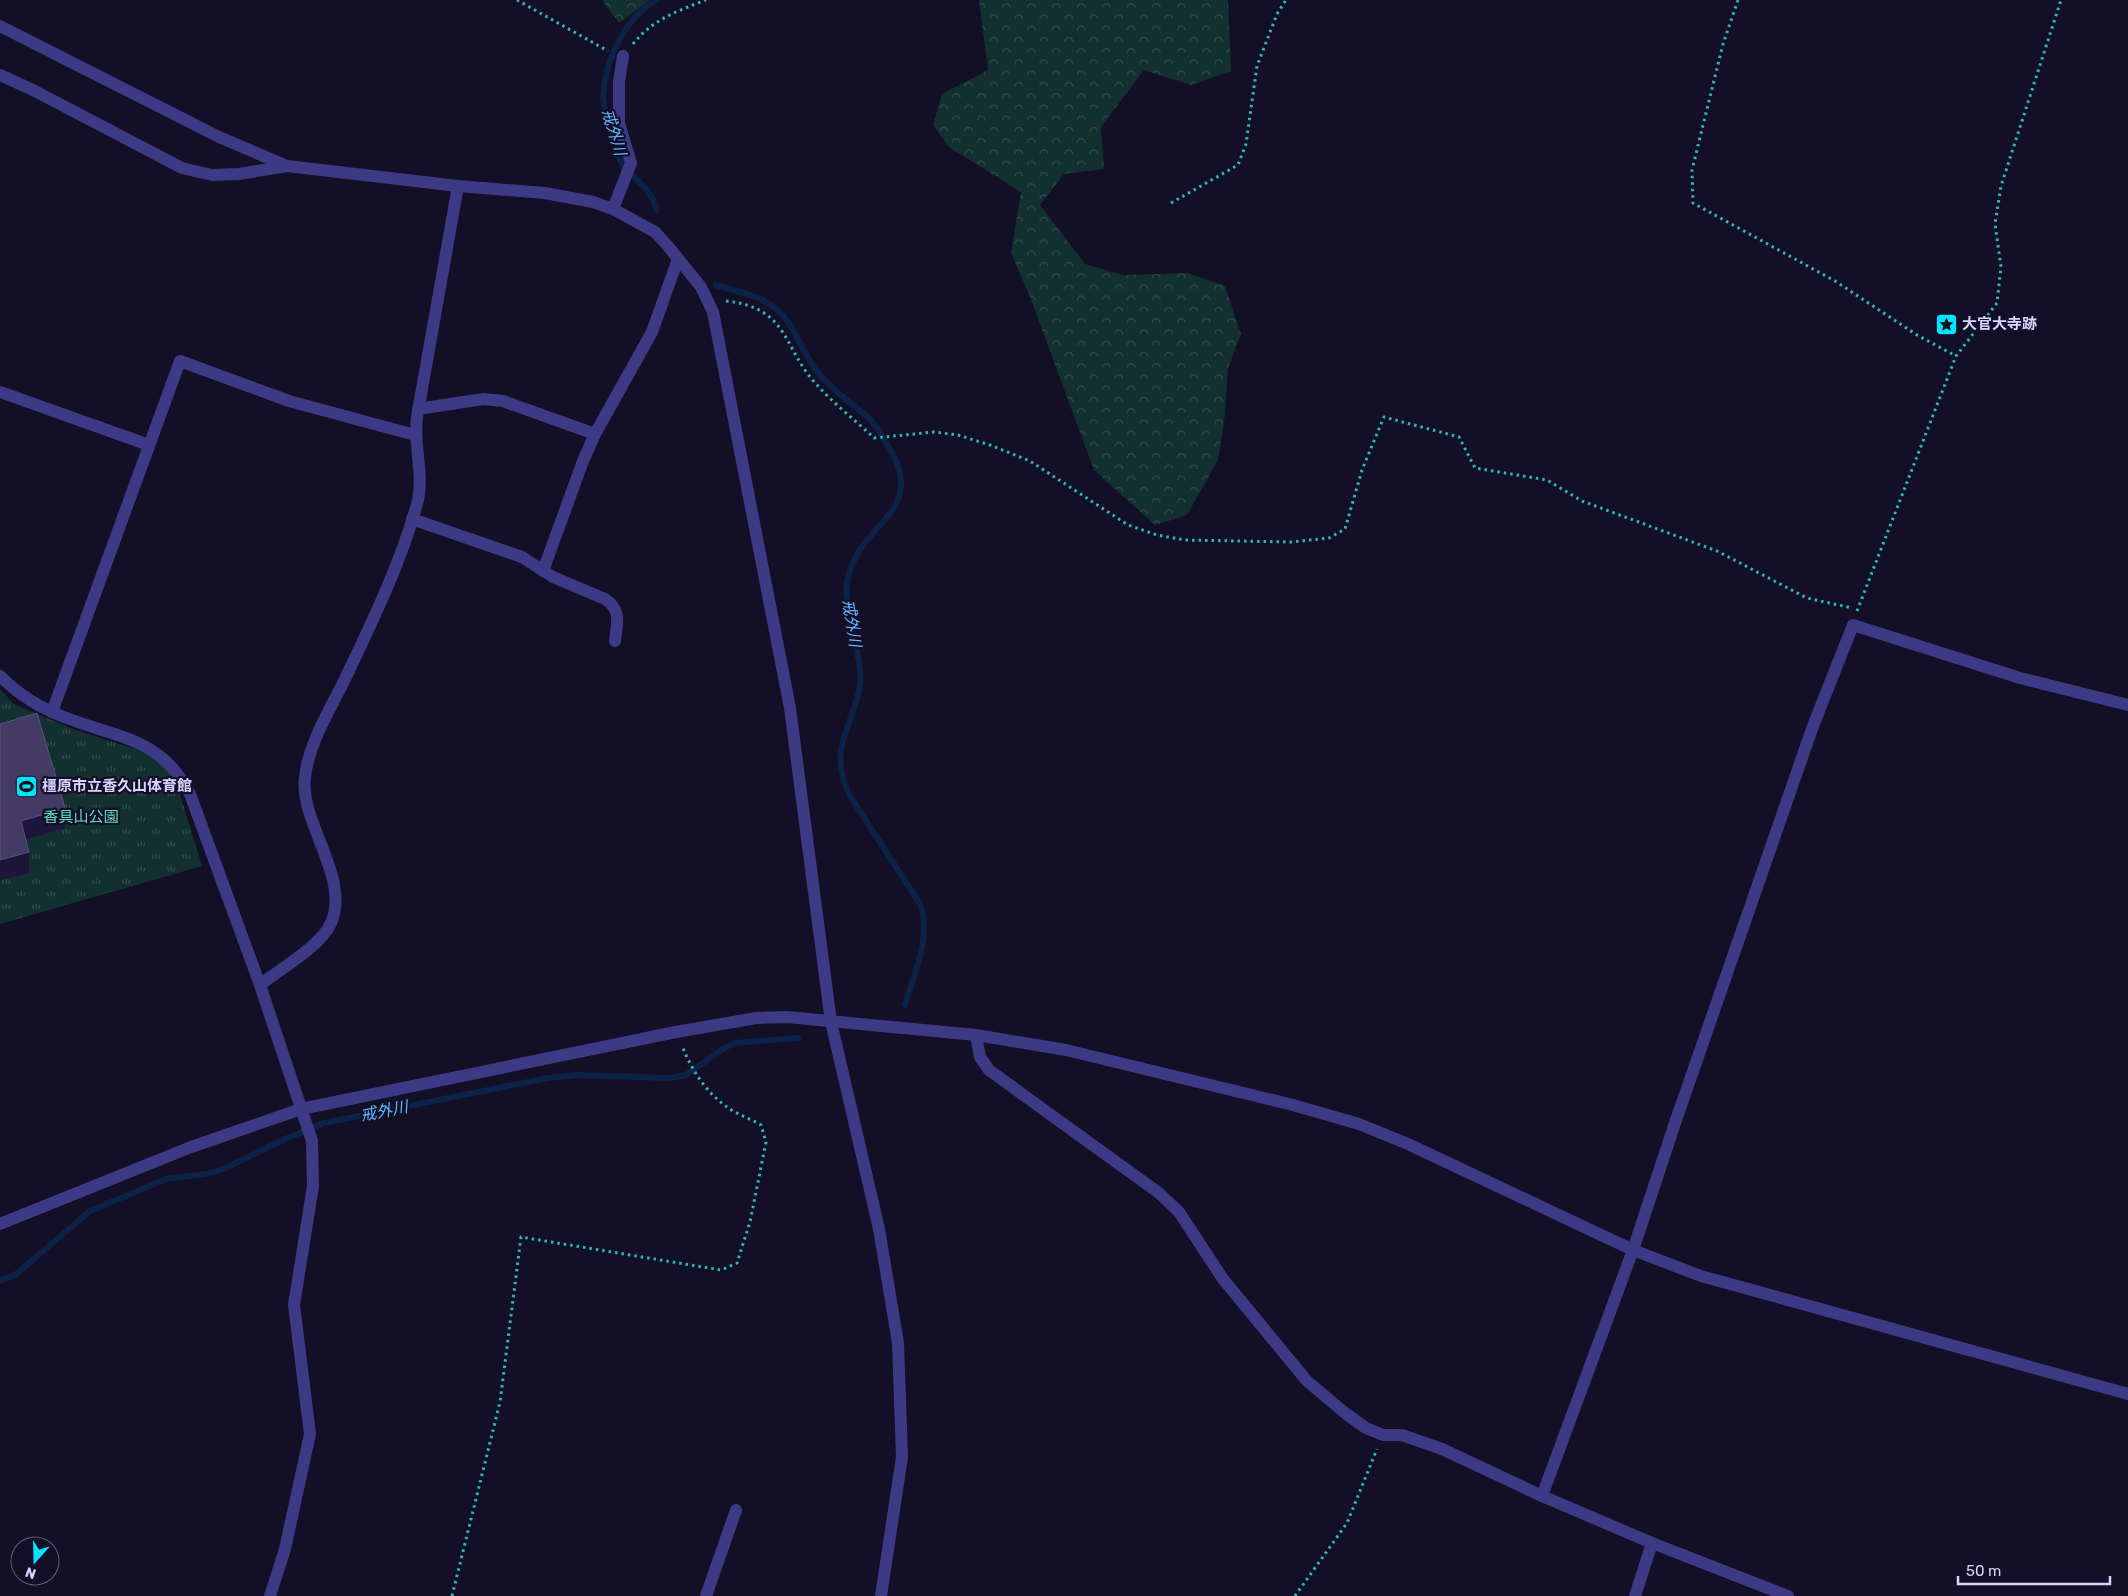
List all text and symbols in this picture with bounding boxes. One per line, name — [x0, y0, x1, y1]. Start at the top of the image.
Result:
water label: 戒外川 — [598, 106, 631, 160]
place icon: 大官大寺跡 — [1934, 312, 1958, 336]
place label: 大官大寺跡 — [1962, 315, 2037, 333]
water label: 戒外川 — [839, 598, 865, 650]
sports icon: 橿原市立香久山体育館 — [14, 774, 38, 798]
place label: 橿原市立香久山体育館 — [42, 777, 192, 795]
park label: 香具山公園 — [43, 808, 119, 826]
water label: 戒外川 — [359, 1097, 411, 1125]
north arrow — [10, 1536, 60, 1586]
scale bar — [1958, 1554, 2110, 1586]
text: 50 m — [1966, 1562, 2001, 1580]
text: N — [23, 1563, 38, 1582]

